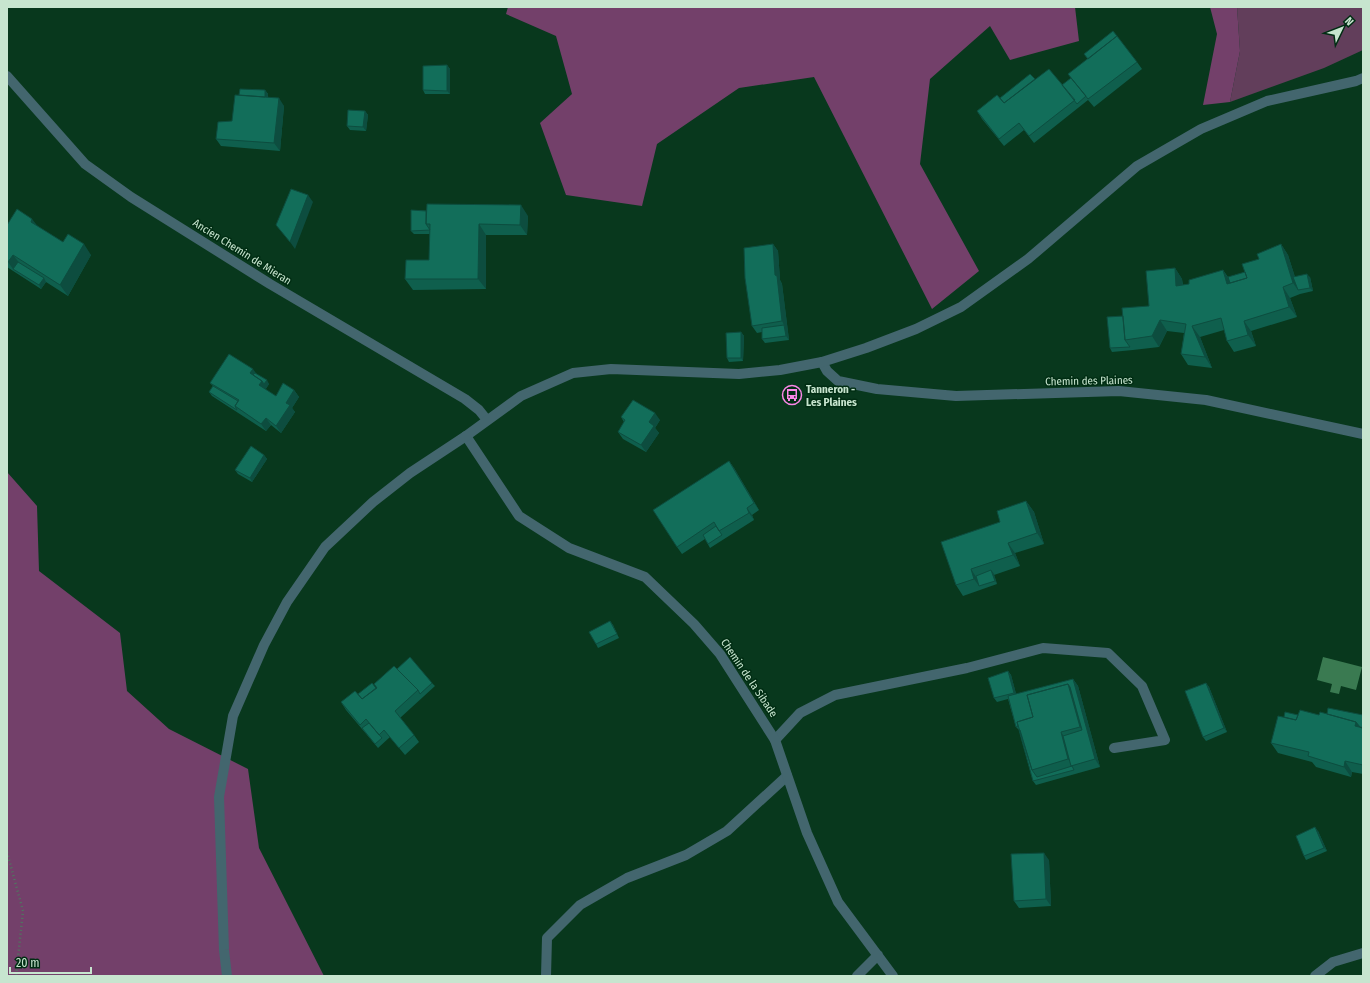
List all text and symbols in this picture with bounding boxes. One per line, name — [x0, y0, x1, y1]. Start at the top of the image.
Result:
north arrow — [1322, 8, 1362, 48]
text: N — [1342, 15, 1356, 28]
street label: Ancien Chemin de Mieran — [190, 216, 294, 288]
street label: Chemin des Plaines — [1045, 374, 1133, 388]
place label: Tanneron - Les Plaines — [806, 383, 857, 409]
bus stop icon: Tanneron - Les Plaines — [781, 384, 803, 406]
street label: Chemin de la Sibade — [718, 636, 780, 720]
scale bar — [10, 949, 91, 975]
text: 20 m — [16, 956, 40, 970]

